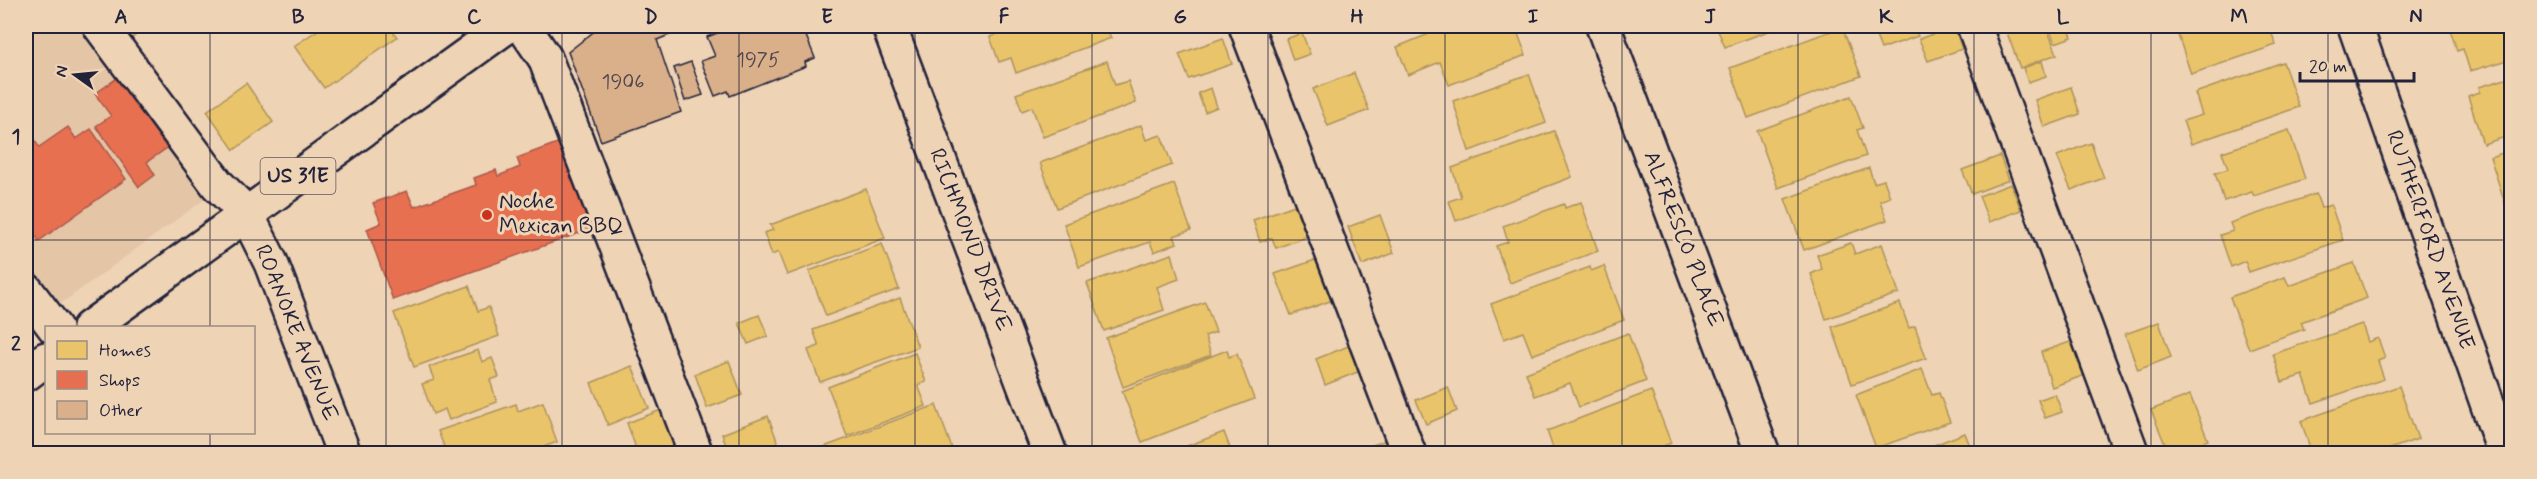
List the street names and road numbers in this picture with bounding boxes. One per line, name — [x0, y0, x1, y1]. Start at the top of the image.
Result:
street label: RUTHERFORD AVENUE — [2379, 127, 2481, 354]
street label: RICHMOND DRIVE — [922, 144, 1018, 336]
street label: ALFRESCO PLACE — [1637, 147, 1729, 331]
road number: US 31E — [260, 158, 336, 194]
street label: ROANOKE AVENUE — [248, 241, 344, 425]

